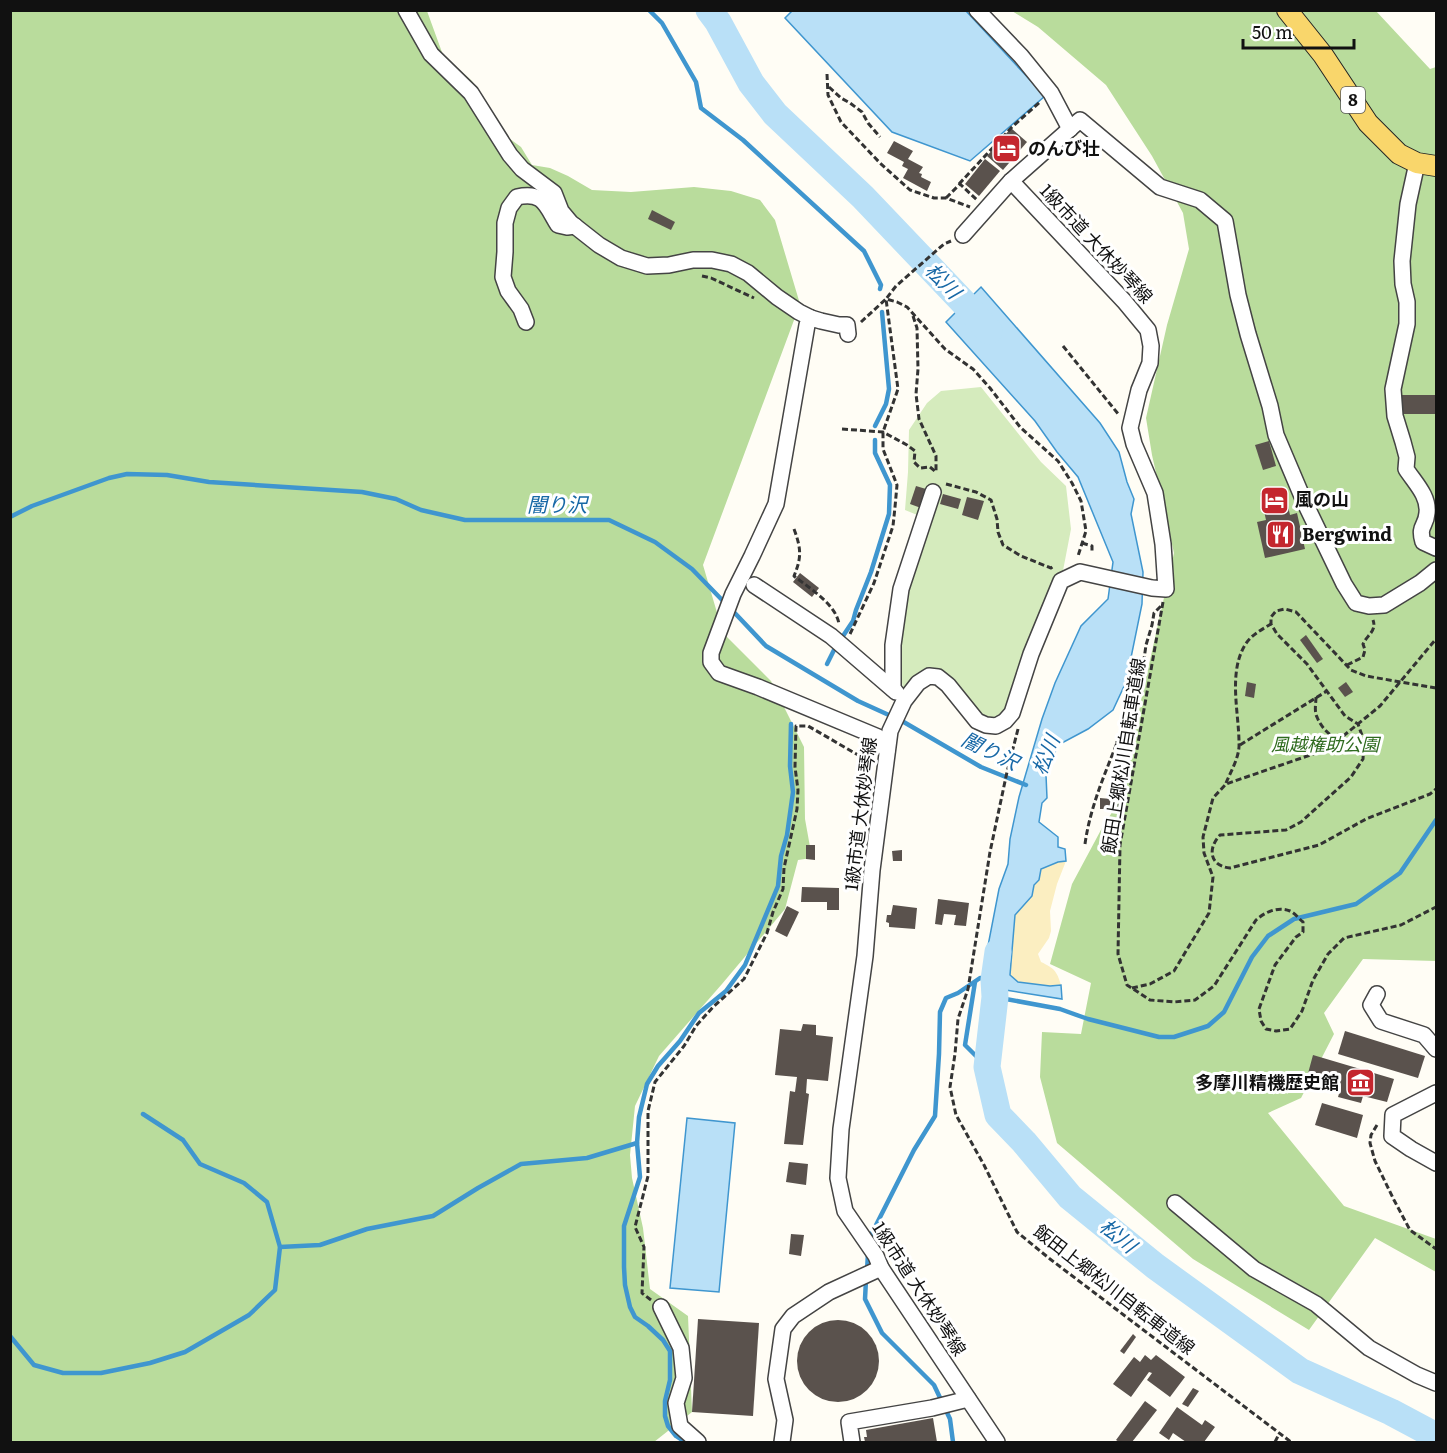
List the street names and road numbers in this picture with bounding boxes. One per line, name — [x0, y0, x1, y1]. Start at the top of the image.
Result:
road number: 8 — [1341, 87, 1365, 113]
street label: 1級市道 大休妙琴線 — [1034, 177, 1160, 309]
street label: 飯田上郷松川自転車道線 — [1094, 656, 1151, 856]
street label: 1級市道 大休妙琴線 — [837, 735, 882, 892]
street label: 1級市道 大休妙琴線 — [867, 1216, 974, 1361]
street label: 飯田上郷松川自転車道線 — [1029, 1217, 1201, 1360]

